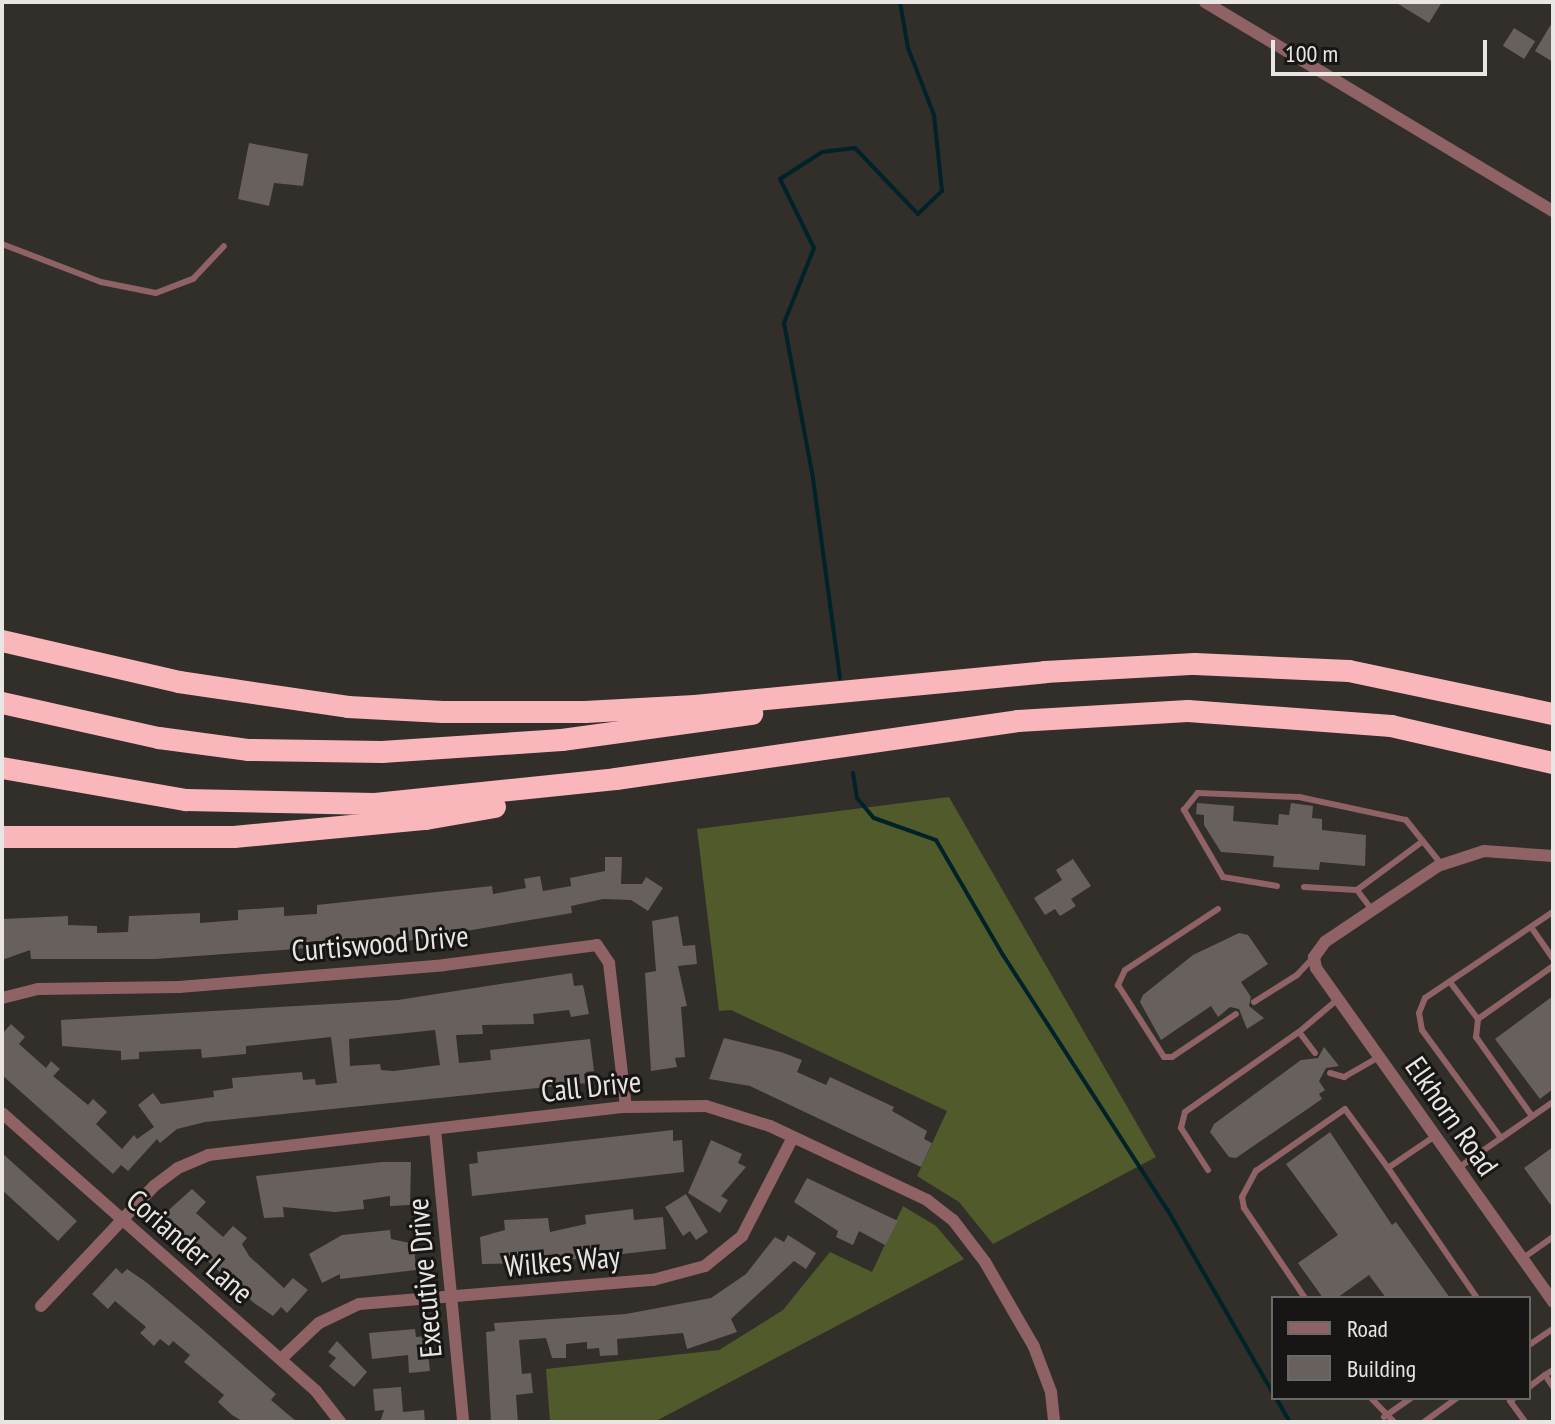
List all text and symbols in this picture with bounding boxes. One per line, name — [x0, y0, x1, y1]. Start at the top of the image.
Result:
scale bar — [1275, 24, 1491, 74]
text: 100 m — [1285, 38, 1338, 69]
street label: Curtiswood Drive — [290, 917, 470, 969]
street label: Elkhorn Road — [1398, 1050, 1506, 1182]
street label: Call Drive — [539, 1063, 643, 1109]
street label: Coriander Lane — [120, 1181, 260, 1311]
street label: Executive Drive — [399, 1197, 449, 1359]
street label: Wilkes Way — [502, 1238, 622, 1284]
legend — [1271, 1296, 1531, 1400]
text: Road — [1347, 1313, 1388, 1344]
text: Building — [1347, 1353, 1416, 1384]

